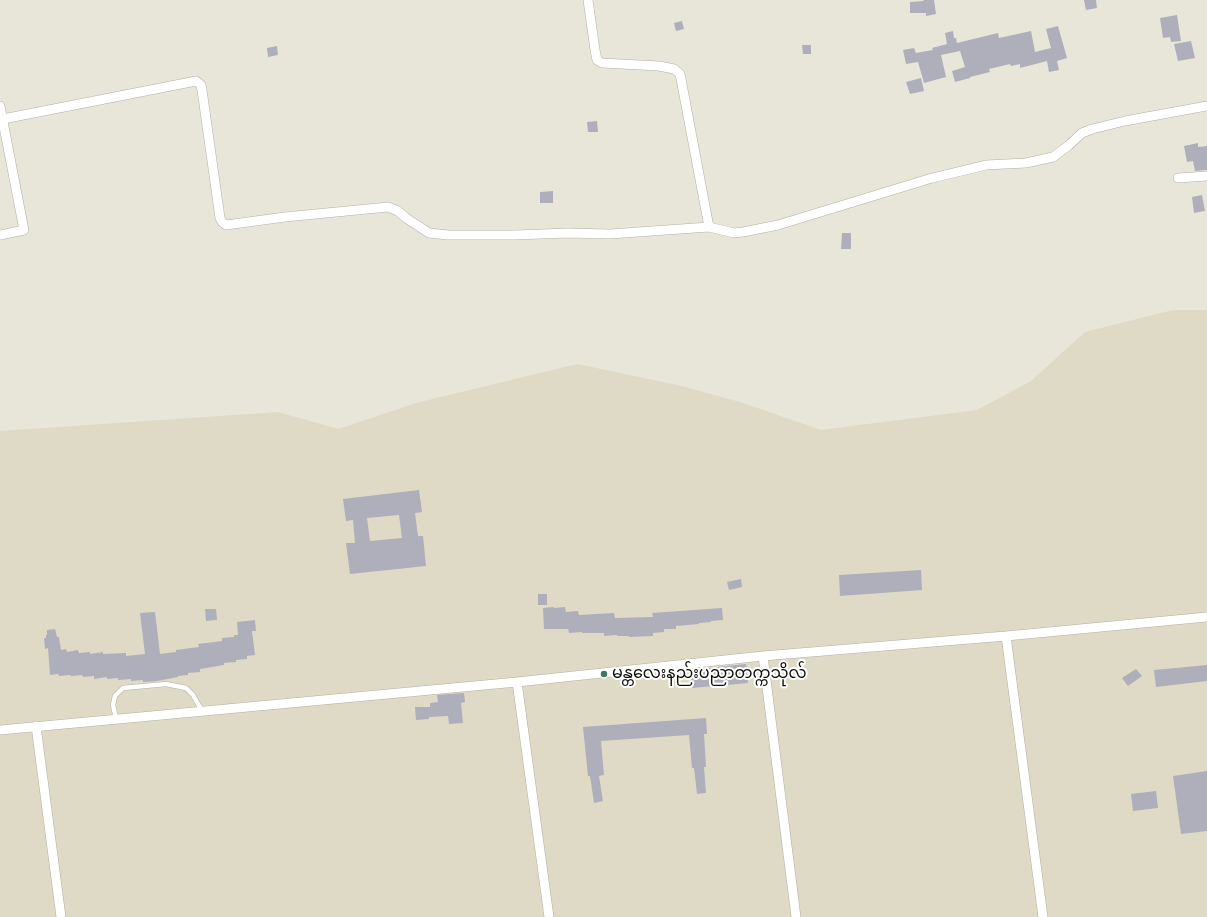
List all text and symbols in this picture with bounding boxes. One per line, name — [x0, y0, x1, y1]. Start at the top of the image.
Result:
place label: မန္တလေးနည်းပညာတက္ကသိုလ် — [612, 664, 807, 684]
marker: မန္တလေးနည်းပညာတက္ကသိုလ် — [599, 669, 609, 679]

